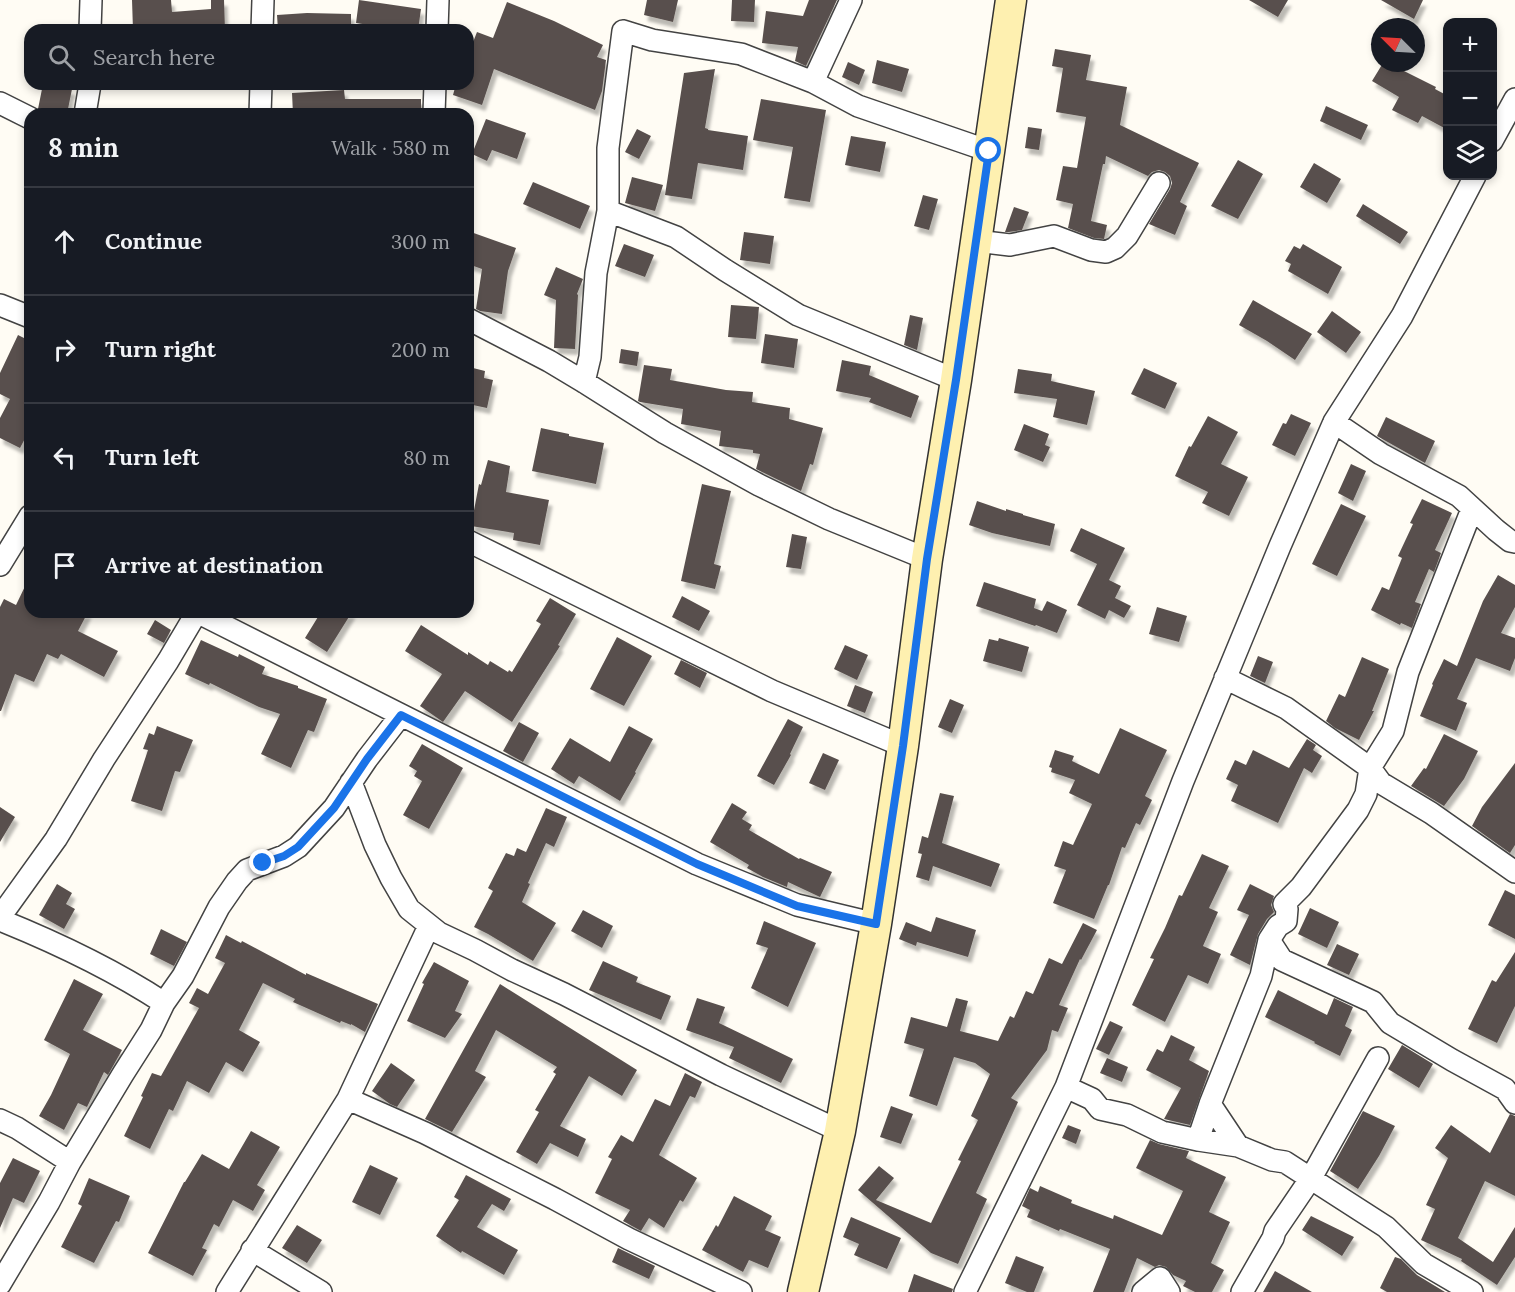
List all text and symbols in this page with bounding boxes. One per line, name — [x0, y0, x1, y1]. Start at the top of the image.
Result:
north arrow — [1371, 18, 1425, 72]
map controls — [1443, 18, 1497, 180]
button: + — [1443, 18, 1497, 72]
search box — [24, 24, 474, 90]
icon: search — [45, 41, 78, 74]
text: Search here — [93, 43, 215, 71]
button: − — [1443, 72, 1497, 126]
button: layers — [1443, 126, 1497, 180]
text: 8 min — [48, 131, 119, 164]
text: Walk · 580 m — [331, 135, 450, 160]
route start — [975, 137, 1001, 163]
icon: ahead — [48, 225, 81, 258]
text: Continue — [105, 227, 202, 255]
text: 300 m — [391, 229, 450, 254]
icon: right — [48, 333, 81, 366]
text: Turn right — [105, 335, 216, 363]
text: 200 m — [391, 337, 450, 362]
icon: left — [48, 441, 81, 474]
text: Turn left — [105, 443, 199, 471]
text: 80 m — [403, 445, 450, 470]
icon: arrive — [48, 549, 81, 582]
text: Arrive at destination — [105, 551, 323, 579]
route end — [249, 849, 275, 875]

